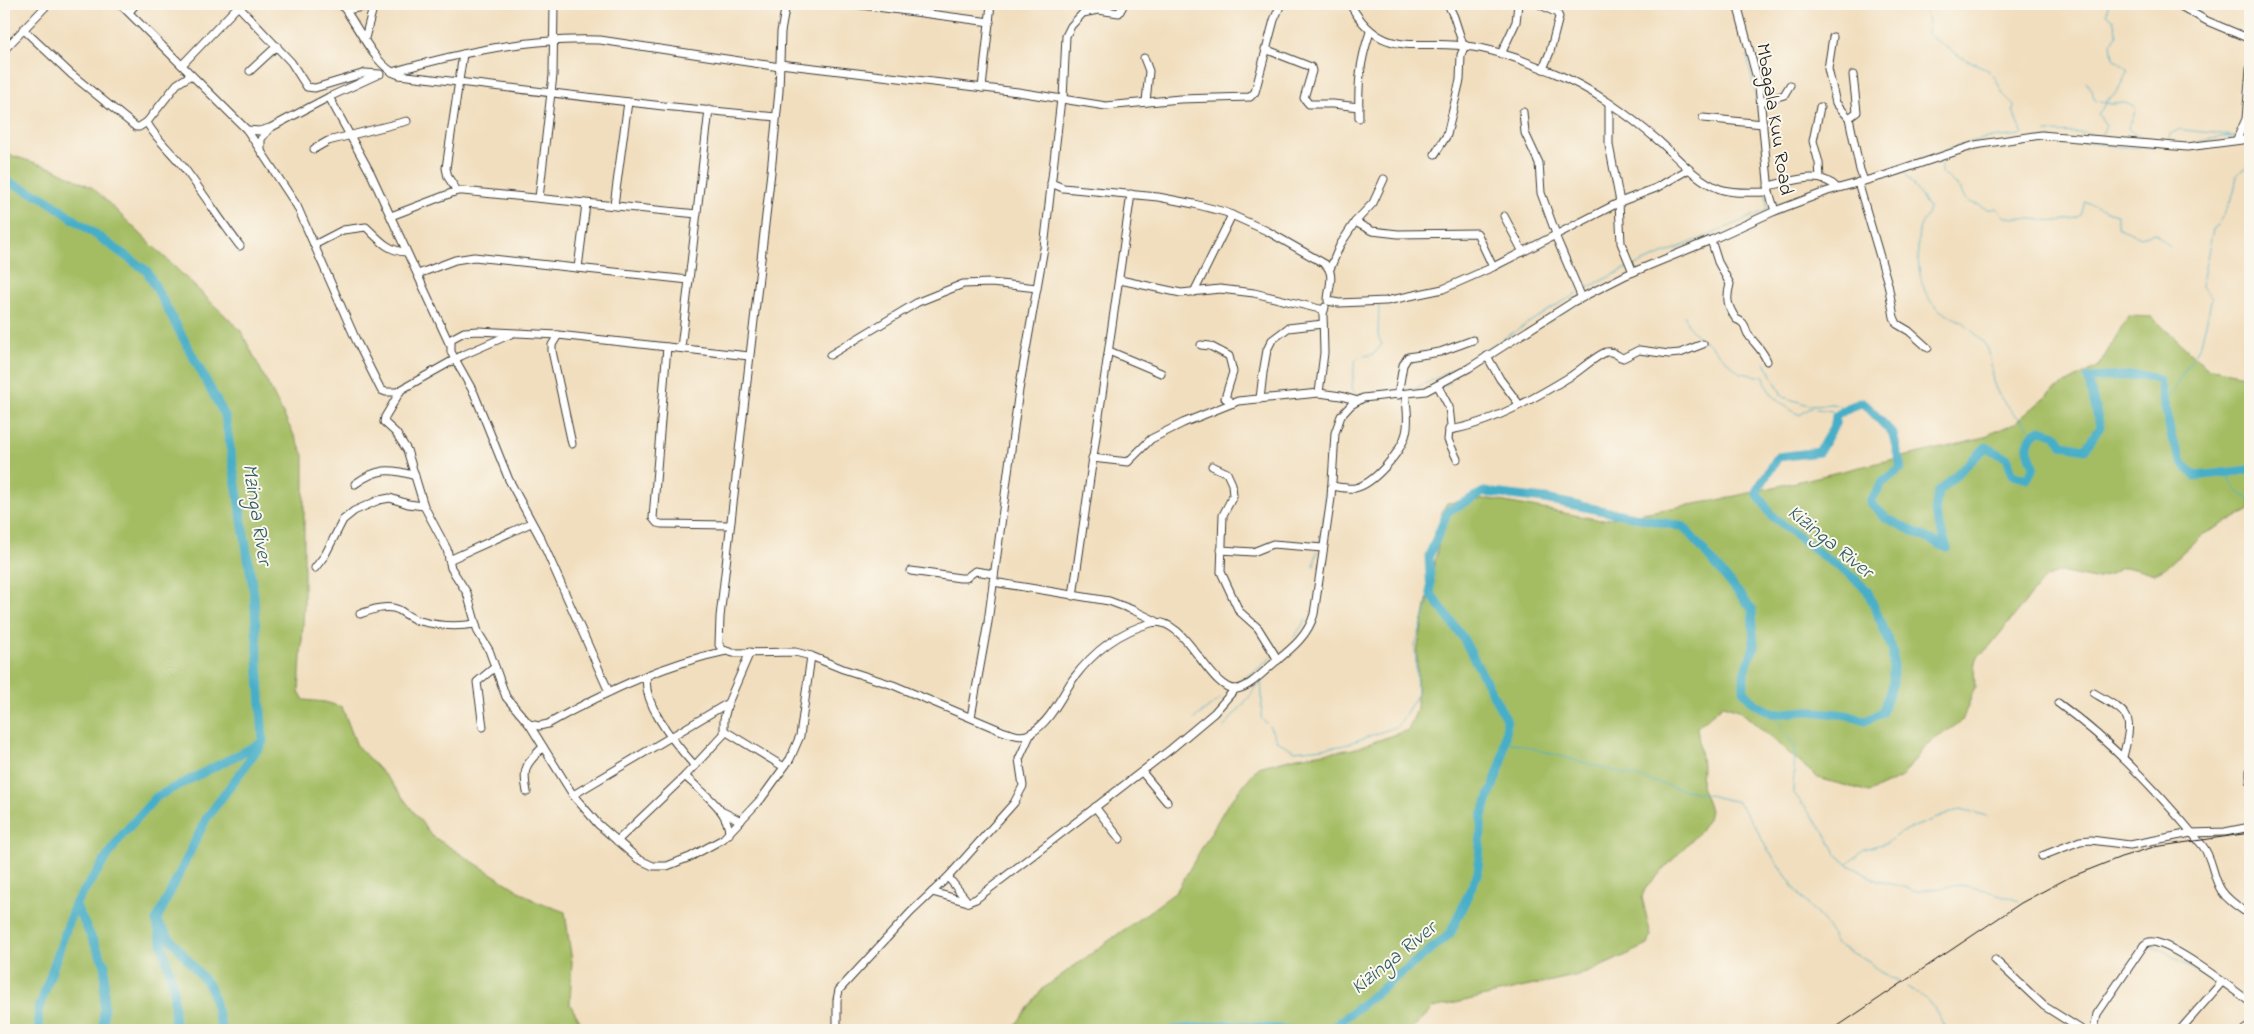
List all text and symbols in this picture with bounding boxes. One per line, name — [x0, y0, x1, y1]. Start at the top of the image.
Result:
street label: Mbagala Kuu Road — [1746, 41, 1800, 198]
water label: Mzinga River — [232, 462, 279, 570]
water label: Kizinga River — [1780, 498, 1881, 589]
water label: Kizinga River — [1345, 913, 1446, 1003]

